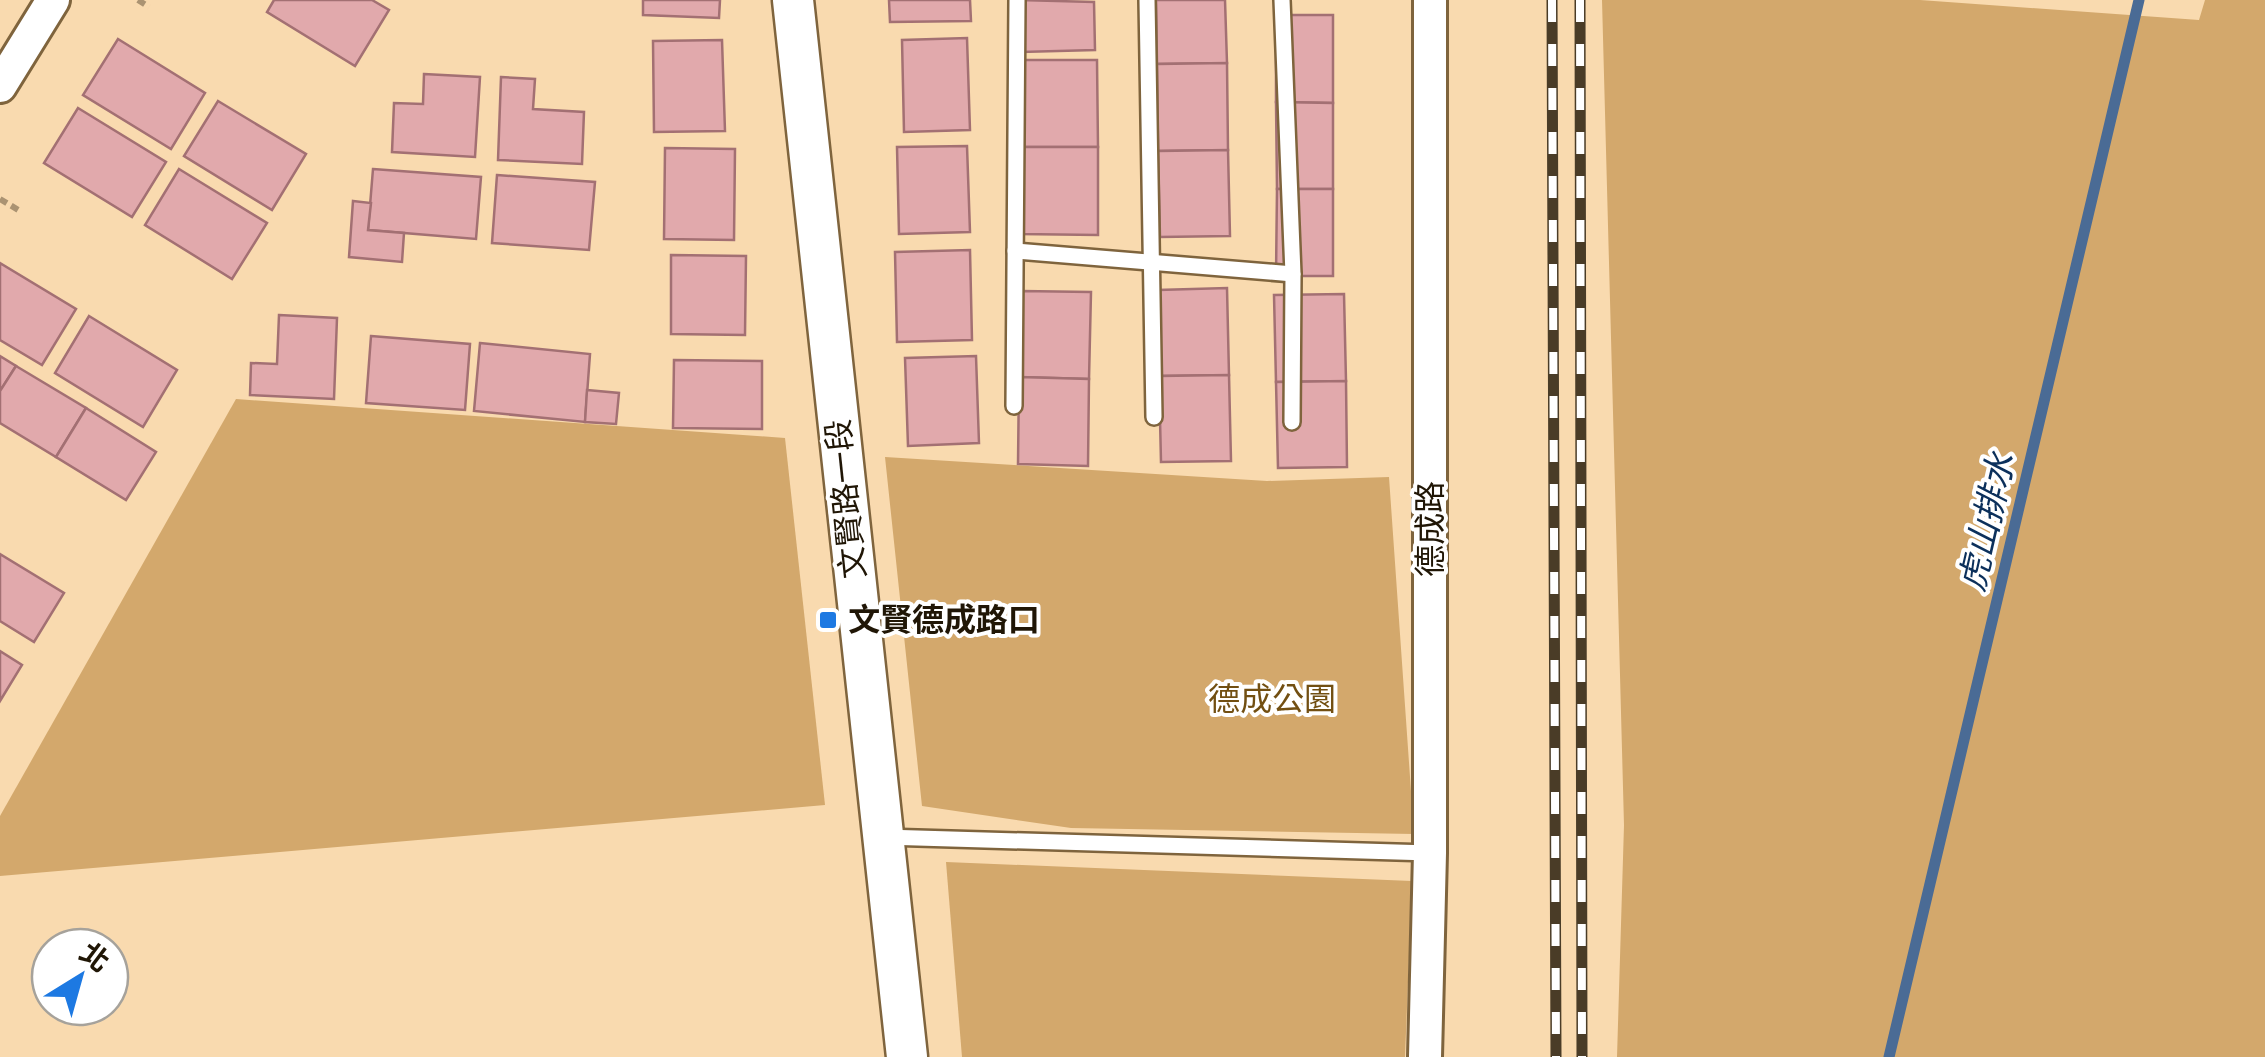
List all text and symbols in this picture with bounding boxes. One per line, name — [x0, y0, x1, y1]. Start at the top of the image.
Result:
street label: 文賢路一段 — [819, 417, 873, 581]
water label: 虎山排水 — [1952, 447, 2024, 595]
street label: 德成路 — [1411, 481, 1449, 577]
place label: 文賢德成路口 — [848, 601, 1040, 639]
marker: 文賢德成路口 — [817, 609, 839, 631]
park label: 德成公園 — [1208, 680, 1336, 718]
north arrow — [30, 927, 130, 1027]
text: 北 — [74, 936, 116, 979]

